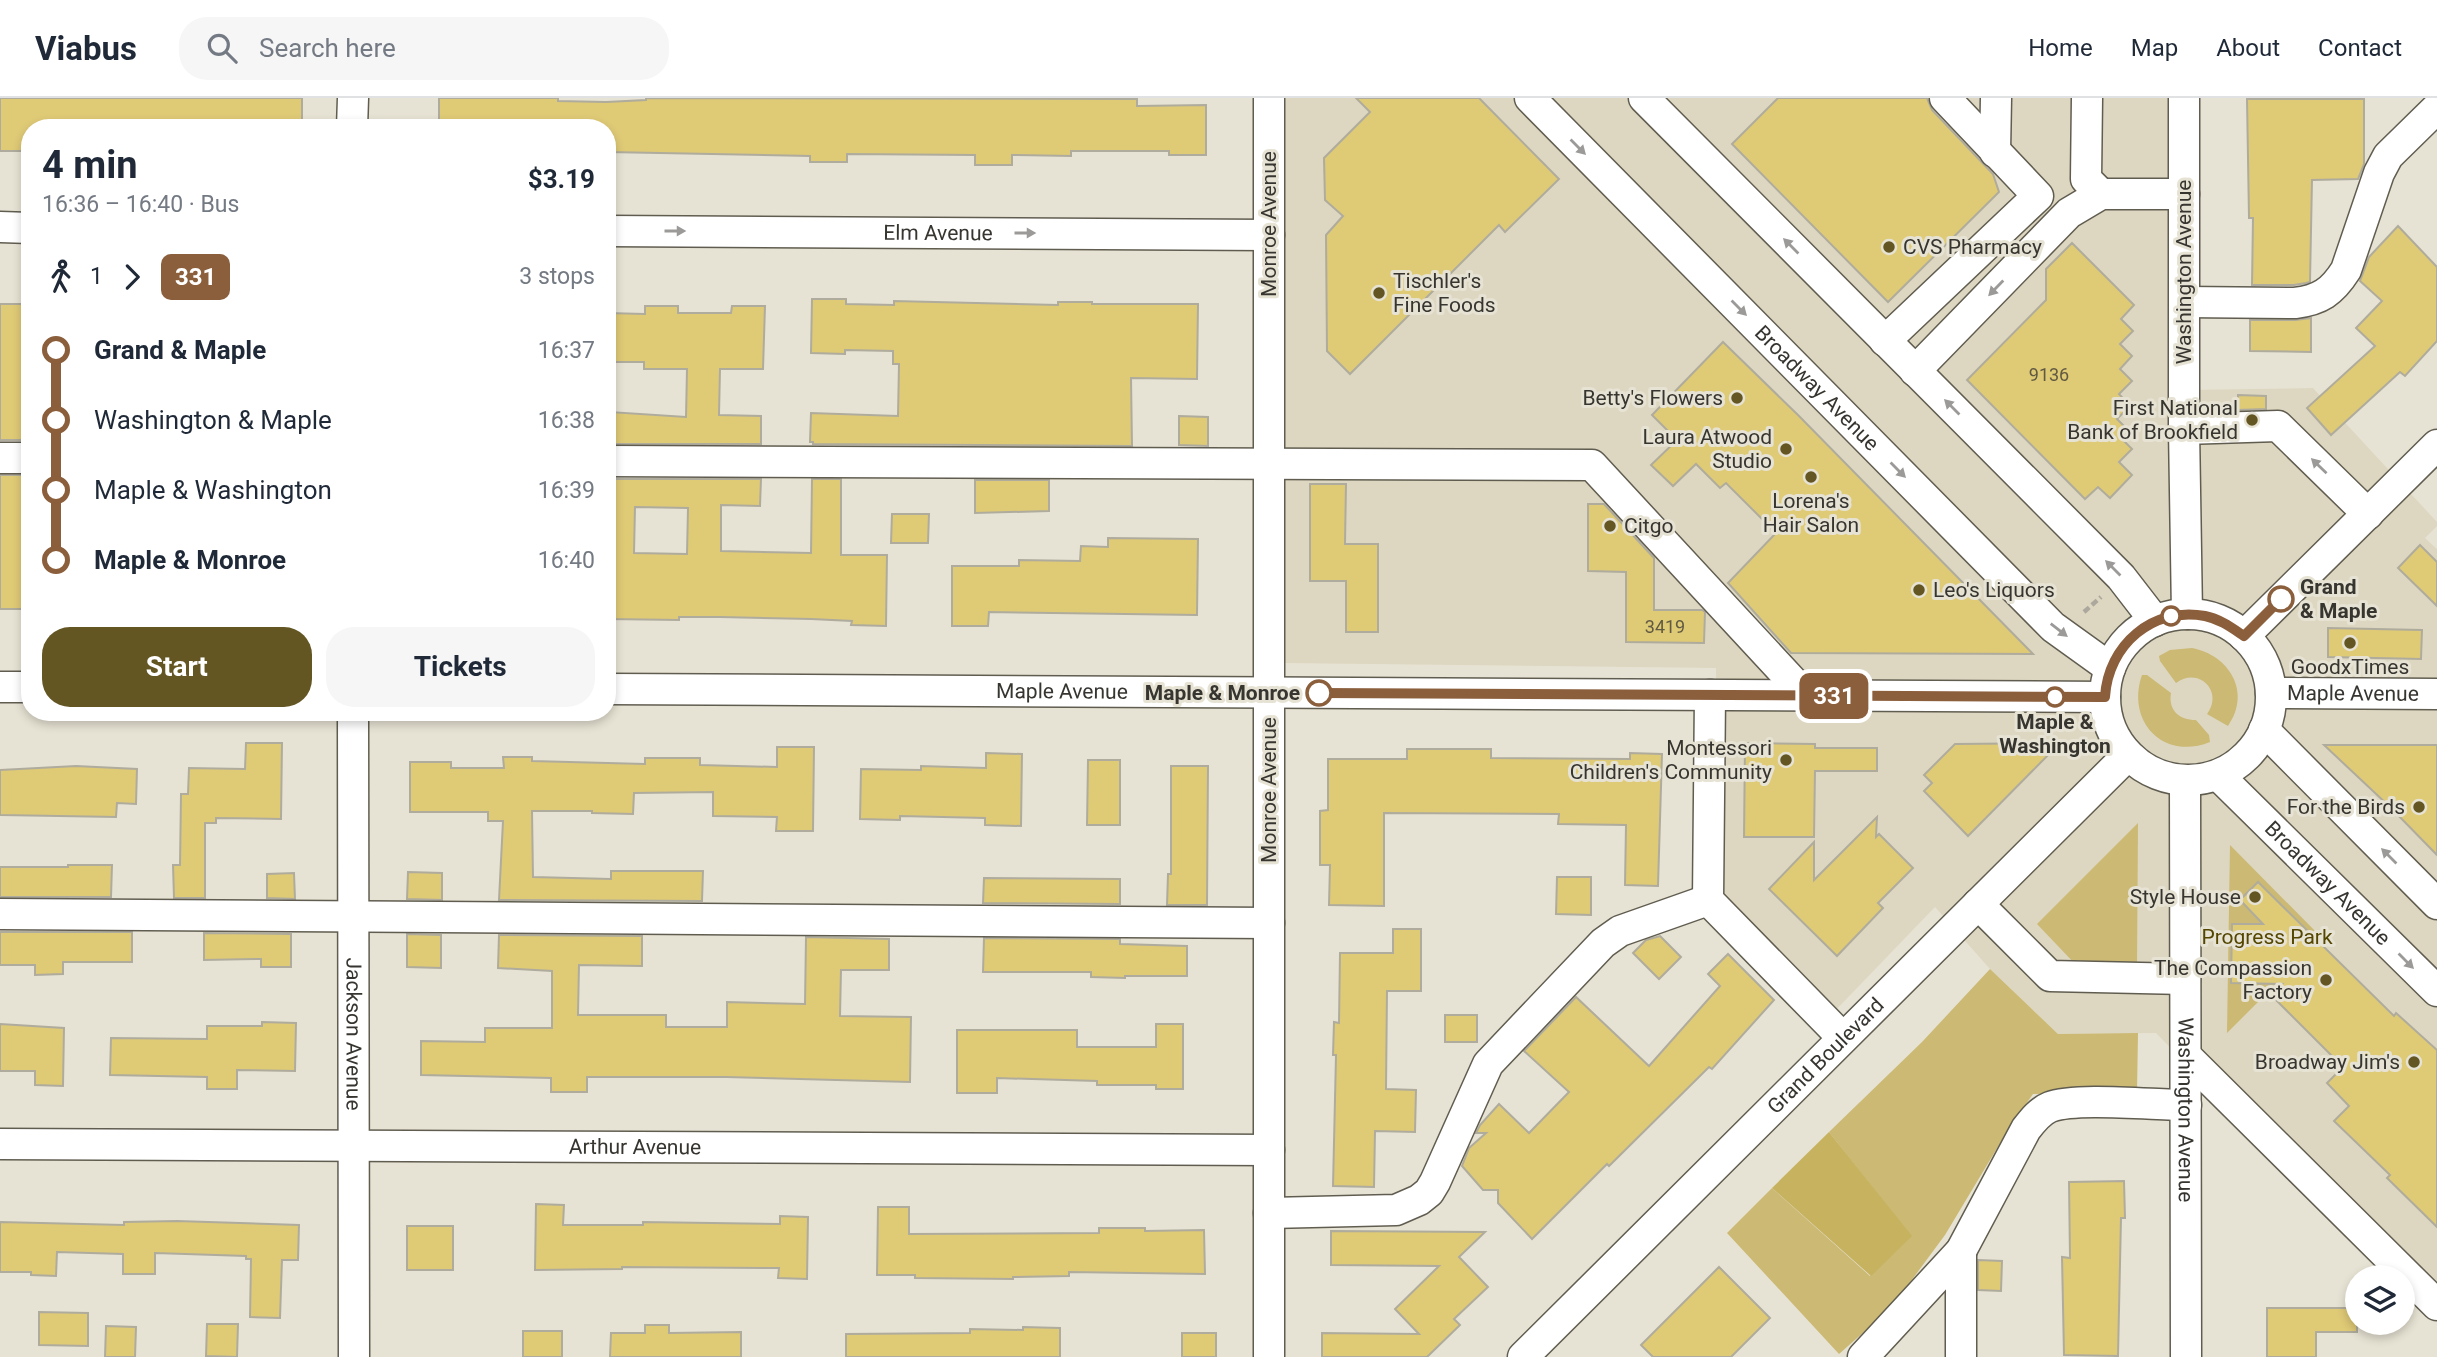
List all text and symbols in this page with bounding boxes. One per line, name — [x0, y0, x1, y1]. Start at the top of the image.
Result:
search box — [179, 17, 669, 80]
text: Viabus — [35, 29, 137, 68]
icon: search — [203, 29, 241, 67]
text: Search here — [259, 33, 396, 63]
text: Home — [2028, 34, 2093, 62]
text: Map — [2131, 34, 2178, 62]
text: About — [2216, 34, 2280, 62]
text: Contact — [2318, 34, 2402, 62]
one-way arrow — [1569, 138, 1586, 154]
text: 4 min — [42, 143, 138, 187]
street label: Monroe Avenue — [1257, 151, 1281, 297]
text: $3.19 — [528, 164, 595, 194]
street label: Washington Avenue — [2172, 180, 2196, 364]
text: 16:36 – 16:40 · Bus — [42, 191, 239, 218]
street label: Elm Avenue — [883, 221, 993, 245]
one-way arrow — [665, 225, 687, 237]
one-way arrow — [1015, 227, 1037, 239]
place label: CVS Pharmacy — [1903, 235, 2042, 259]
one-way arrow — [1783, 238, 1799, 254]
marker: CVS Pharmacy — [1881, 239, 1897, 255]
icon: walk — [42, 258, 80, 296]
icon: forward — [113, 258, 151, 296]
text: 1 — [90, 263, 103, 290]
text: 331 — [175, 263, 216, 291]
text: 3 stops — [519, 263, 595, 290]
place label: Tischler's Fine Foods — [1393, 269, 1496, 317]
one-way arrow — [1988, 280, 2004, 296]
marker: Tischler's Fine Foods — [1371, 285, 1387, 301]
one-way arrow — [1730, 299, 1747, 316]
street label: Broadway Avenue — [1750, 321, 1884, 456]
text: Grand & Maple — [94, 335, 266, 365]
text: 16:37 — [538, 337, 595, 364]
house number: 9136 — [2029, 364, 2069, 385]
place label: Betty's Flowers — [1582, 386, 1723, 410]
marker: Betty's Flowers — [1729, 390, 1745, 406]
place label: First National Bank of Brookfield — [2067, 396, 2238, 444]
one-way arrow — [1944, 399, 1960, 416]
text: Washington & Maple — [94, 405, 332, 435]
text: 16:38 — [538, 407, 595, 434]
marker: First National Bank of Brookfield — [2244, 412, 2260, 428]
place label: Laura Atwood Studio — [1642, 425, 1772, 473]
marker: Laura Atwood Studio — [1778, 441, 1794, 457]
one-way arrow — [2311, 458, 2327, 474]
one-way arrow — [1890, 461, 1907, 478]
marker: Lorena's Hair Salon — [1803, 469, 1819, 485]
text: Maple & Washington — [94, 475, 332, 505]
text: 16:39 — [538, 477, 595, 504]
place label: Lorena's Hair Salon — [1763, 489, 1859, 537]
place label: Citgo — [1624, 514, 1673, 538]
marker: Citgo — [1602, 518, 1618, 534]
text: Maple & Monroe — [94, 545, 286, 575]
text: 16:40 — [538, 547, 595, 574]
one-way arrow — [2105, 560, 2121, 577]
place label: Grand & Maple — [2300, 575, 2377, 623]
place label: Leo's Liquors — [1933, 578, 2055, 602]
marker: Leo's Liquors — [1911, 582, 1927, 598]
marker: Grand & Maple — [2268, 586, 2294, 612]
unlabelled marker — [2161, 606, 2181, 626]
house number: 3419 — [1645, 616, 1685, 637]
one-way arrow — [2050, 623, 2068, 638]
button: Start — [42, 627, 312, 707]
button: Tickets — [326, 627, 595, 707]
marker: GoodxTimes — [2342, 635, 2358, 651]
place label: GoodxTimes — [2291, 655, 2409, 679]
line badge: 331 — [1794, 673, 1874, 719]
street label: Maple Avenue — [996, 679, 1128, 704]
marker: Maple & Monroe — [1306, 680, 1332, 706]
place label: Maple & Monroe — [1145, 681, 1300, 705]
street label: Maple Avenue — [2287, 681, 2419, 706]
text: 331 — [1813, 682, 1855, 710]
marker: Maple & Washington — [2045, 687, 2065, 707]
place label: Maple & Washington — [1999, 710, 2111, 758]
street label: Monroe Avenue — [1257, 717, 1281, 863]
place label: Montessori Children's Community — [1570, 736, 1772, 784]
marker: Montessori Children's Community — [1778, 752, 1794, 768]
place label: For the Birds — [2287, 795, 2405, 819]
marker: For the Birds — [2411, 799, 2427, 815]
street label: Broadway Avenue — [2260, 816, 2395, 950]
one-way arrow — [2381, 848, 2398, 864]
place label: Style House — [2130, 885, 2241, 909]
marker: Style House — [2247, 889, 2263, 905]
park label: Progress Park — [2201, 925, 2333, 949]
one-way arrow — [2398, 952, 2415, 969]
place label: The Compassion Factory — [2154, 956, 2312, 1004]
street label: Jackson Avenue — [341, 957, 366, 1111]
marker: The Compassion Factory — [2318, 972, 2334, 988]
street label: Grand Boulevard — [1763, 993, 1889, 1119]
street label: Washington Avenue — [2173, 1018, 2198, 1202]
place label: Broadway Jim's — [2255, 1050, 2400, 1074]
marker: Broadway Jim's — [2406, 1054, 2422, 1070]
street label: Arthur Avenue — [569, 1135, 701, 1159]
map controls — [2345, 1265, 2415, 1335]
button: layers — [2345, 1265, 2415, 1335]

